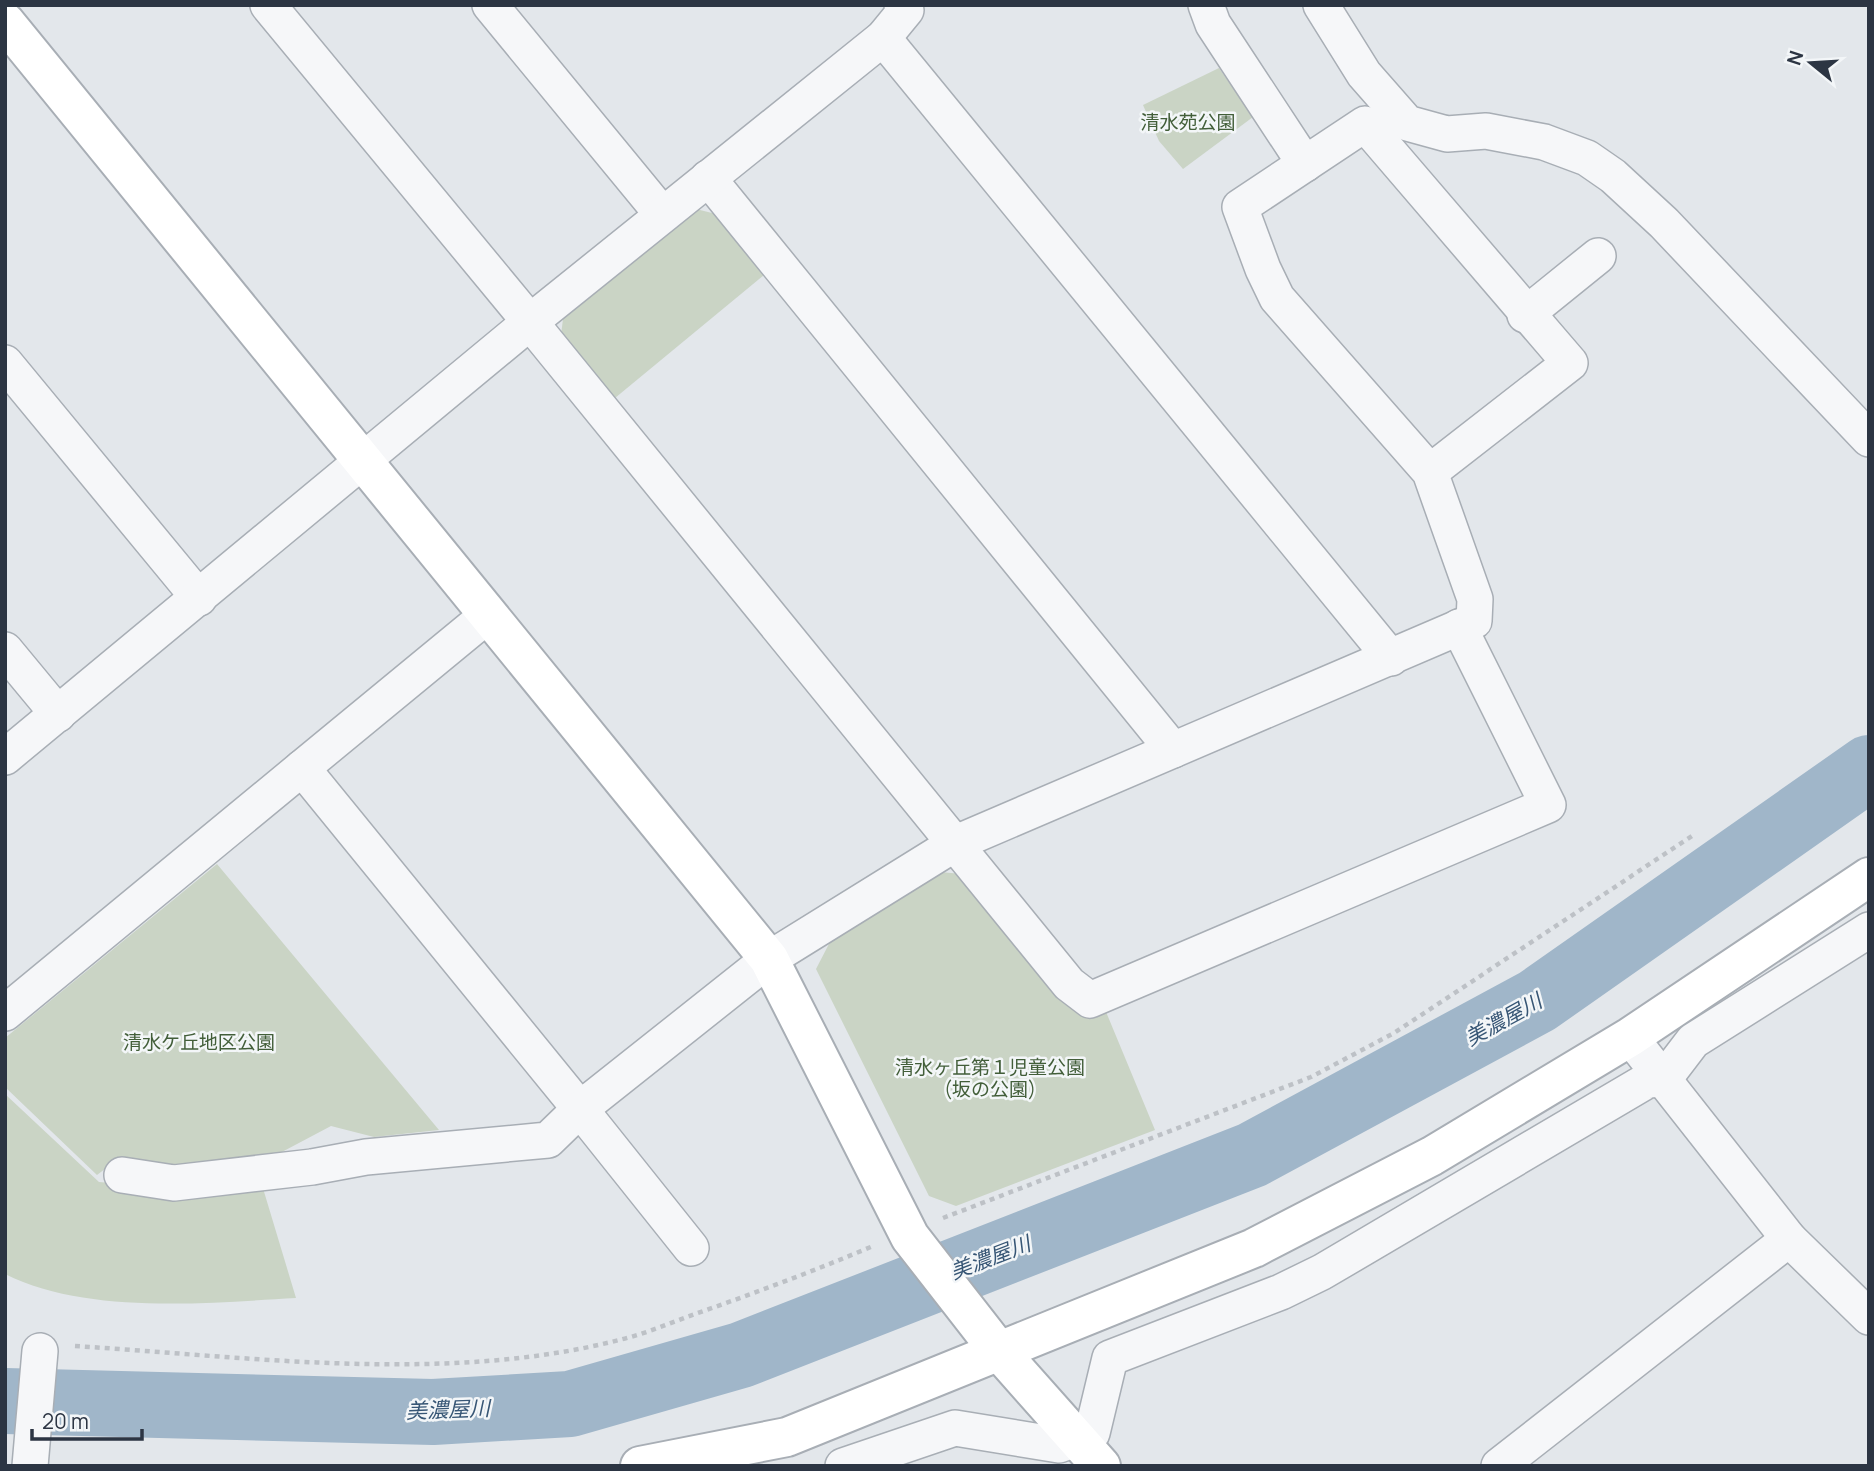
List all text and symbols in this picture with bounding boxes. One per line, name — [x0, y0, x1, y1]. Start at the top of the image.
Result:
north arrow — [1776, 28, 1846, 98]
text: N — [1780, 47, 1809, 68]
park label: 清水苑公園 — [1140, 109, 1236, 135]
water label: 美濃屋川 — [1459, 985, 1548, 1052]
park label: 清水ケ丘地区公園 — [123, 1029, 275, 1055]
park label: 清水ヶ丘第１児童公園 (坂の公園) — [895, 1054, 1085, 1102]
water label: 美濃屋川 — [946, 1228, 1036, 1285]
water label: 美濃屋川 — [406, 1393, 492, 1424]
scale bar — [32, 1398, 142, 1442]
text: 20 m — [42, 1407, 89, 1435]

